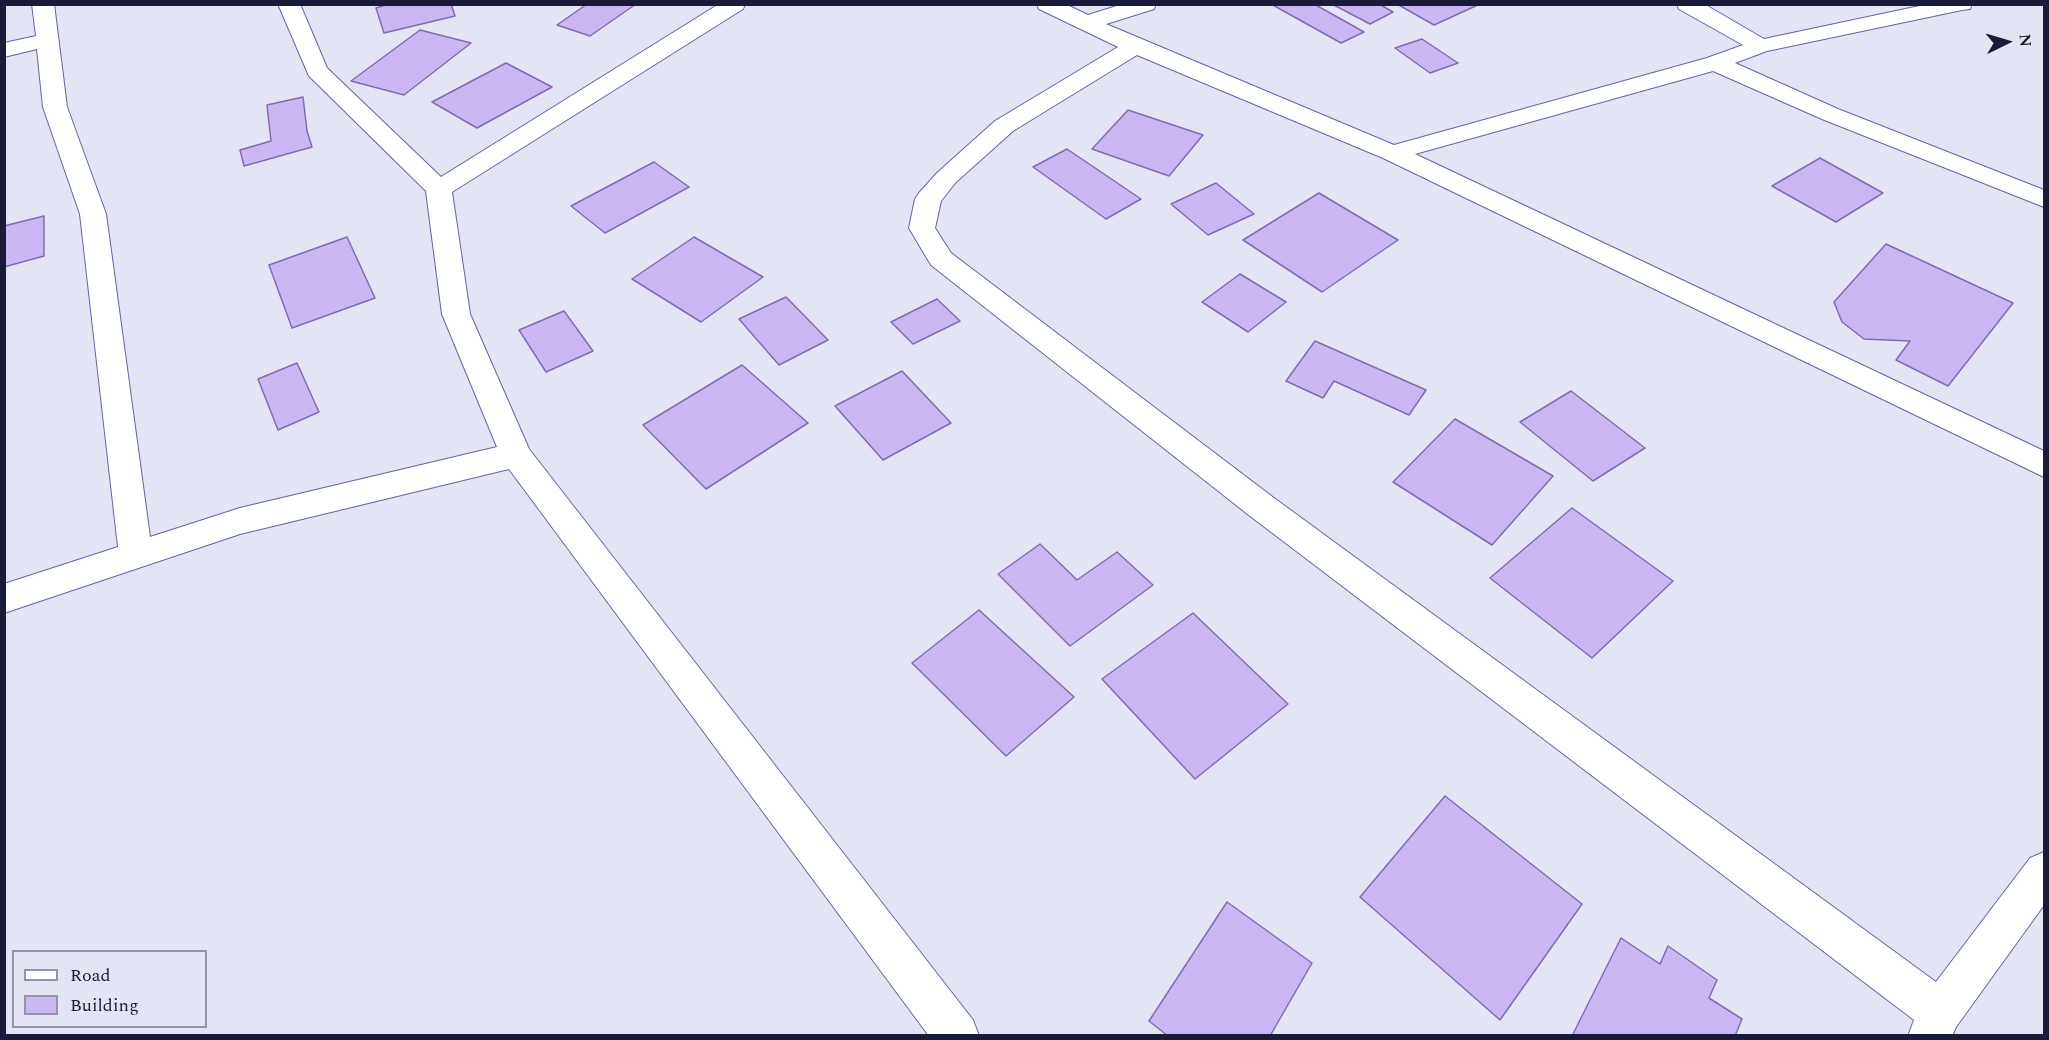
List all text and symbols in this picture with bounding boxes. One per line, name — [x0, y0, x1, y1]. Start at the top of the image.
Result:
north arrow — [1977, 12, 2037, 72]
text: N — [2012, 33, 2037, 48]
legend — [12, 950, 207, 1028]
text: Road — [70, 962, 111, 989]
text: Building — [70, 992, 139, 1019]

